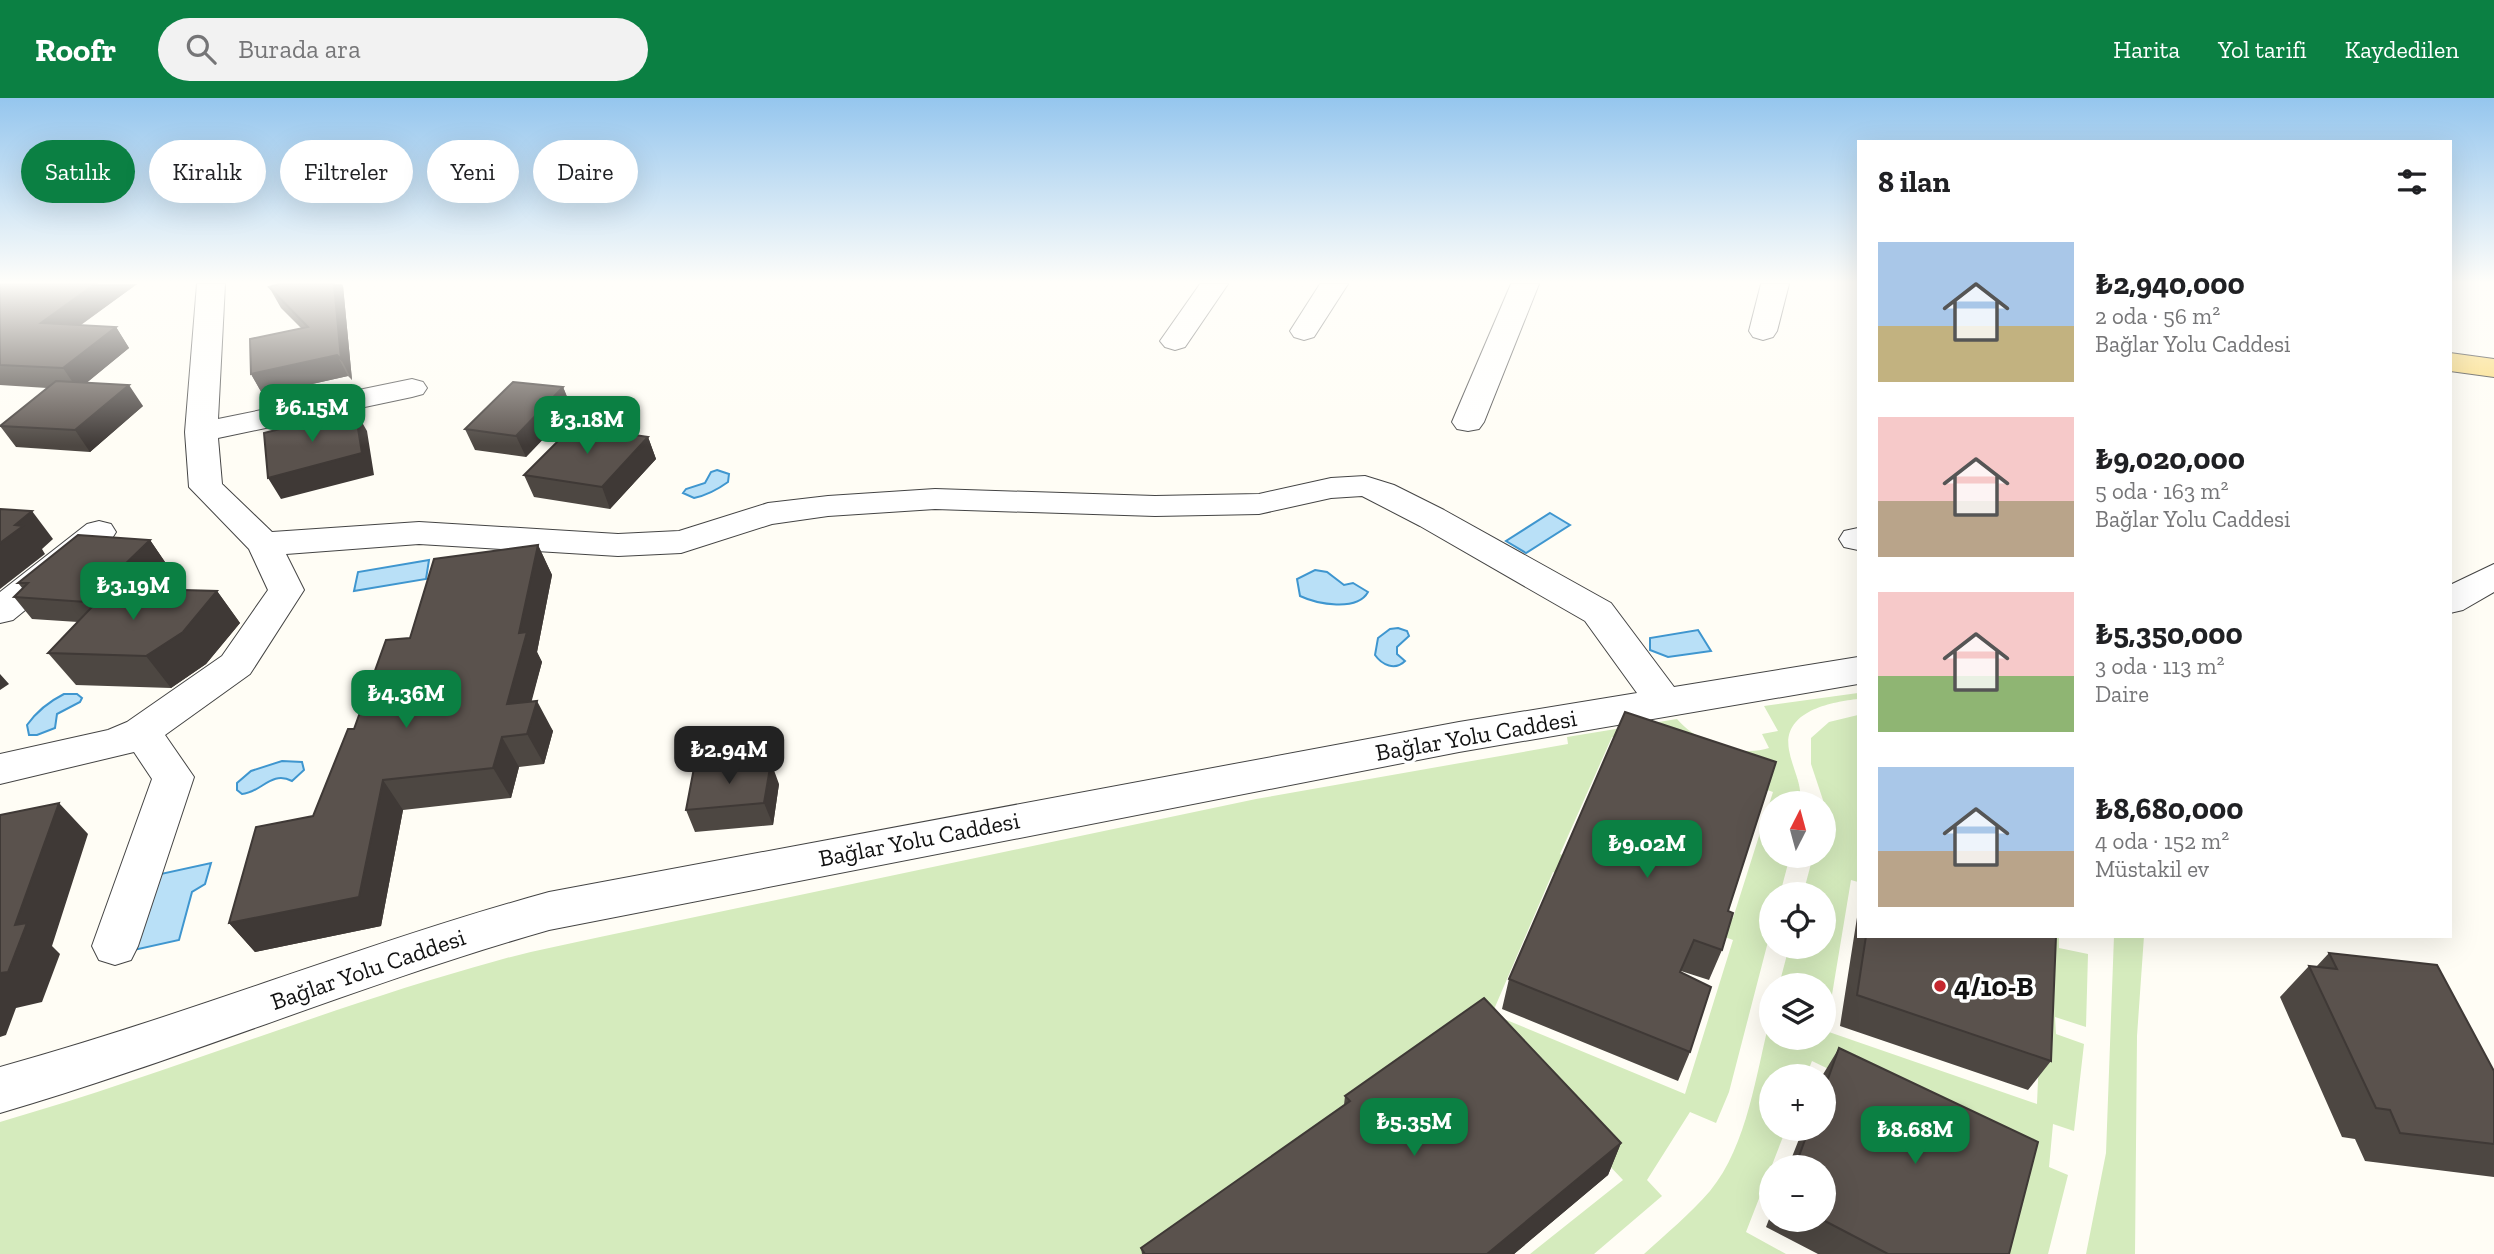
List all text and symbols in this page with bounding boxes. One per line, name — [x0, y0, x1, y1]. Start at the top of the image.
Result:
search box — [158, 18, 648, 81]
text: Roofr — [35, 30, 116, 69]
icon: search — [182, 30, 220, 68]
text: Burada ara — [238, 33, 361, 65]
text: Harita — [2113, 35, 2180, 64]
text: Yol tarifi — [2218, 35, 2307, 64]
text: Kaydedilen — [2345, 35, 2459, 64]
chip: Satılık — [21, 140, 135, 203]
chip: Kiralık — [149, 140, 266, 203]
chip: Filtreler — [280, 140, 413, 203]
chip: Yeni — [427, 140, 519, 203]
chip: Daire — [533, 140, 638, 203]
icon: filters — [2393, 163, 2431, 201]
text: 8 ilan — [1878, 164, 1950, 200]
text: ₺2,940,000 — [2095, 266, 2245, 302]
icon: home — [1934, 270, 2018, 354]
text: 2 oda · 56 m² — [2095, 302, 2220, 330]
text: Bağlar Yolu Caddesi — [2095, 330, 2290, 358]
pin: ₺6.15M — [255, 384, 369, 444]
text: ₺6.15M — [275, 393, 349, 421]
pin: ₺3.18M — [530, 396, 644, 456]
text: ₺3.18M — [550, 405, 624, 433]
text: ₺9,020,000 — [2095, 441, 2245, 477]
icon: home — [1934, 445, 2018, 529]
text: 5 oda · 163 m² — [2095, 477, 2228, 505]
text: Bağlar Yolu Caddesi — [2095, 505, 2290, 533]
pin: ₺3.19M — [76, 562, 190, 622]
text: ₺3.19M — [96, 571, 170, 599]
text: ₺5,350,000 — [2095, 616, 2243, 652]
icon: home — [1934, 620, 2018, 704]
text: 3 oda · 113 m² — [2095, 652, 2225, 680]
pin: ₺4.36M — [349, 670, 463, 730]
text: ₺4.36M — [367, 679, 445, 707]
text: Daire — [2095, 680, 2149, 708]
street label: Bağlar Yolu Caddesi — [1373, 703, 1579, 767]
pin: ₺2.94M — [672, 726, 786, 786]
text: ₺2.94M — [690, 735, 768, 763]
north arrow — [1759, 791, 1836, 868]
map controls — [1759, 791, 1836, 1232]
text: ₺8,680,000 — [2095, 791, 2244, 827]
icon: home — [1934, 795, 2018, 879]
street label: Bağlar Yolu Caddesi — [816, 805, 1022, 873]
pin: ₺9.02M — [1590, 820, 1704, 880]
text: 4 oda · 152 m² — [2095, 827, 2229, 855]
text: ₺9.02M — [1608, 829, 1686, 857]
text: Müstakil ev — [2095, 855, 2209, 883]
button: locate — [1759, 882, 1836, 959]
street label: Bağlar Yolu Caddesi — [267, 922, 469, 1016]
place label: 4/10-B — [1954, 970, 2033, 1003]
button: layers — [1759, 973, 1836, 1050]
marker: 4/10-B — [1932, 978, 1948, 994]
button: + — [1759, 1064, 1836, 1141]
pin: ₺5.35M — [1357, 1098, 1471, 1158]
text: ₺5.35M — [1376, 1107, 1452, 1135]
pin: ₺8.68M — [1858, 1107, 1972, 1166]
text: ₺8.68M — [1877, 1115, 1953, 1143]
button: − — [1759, 1155, 1836, 1232]

